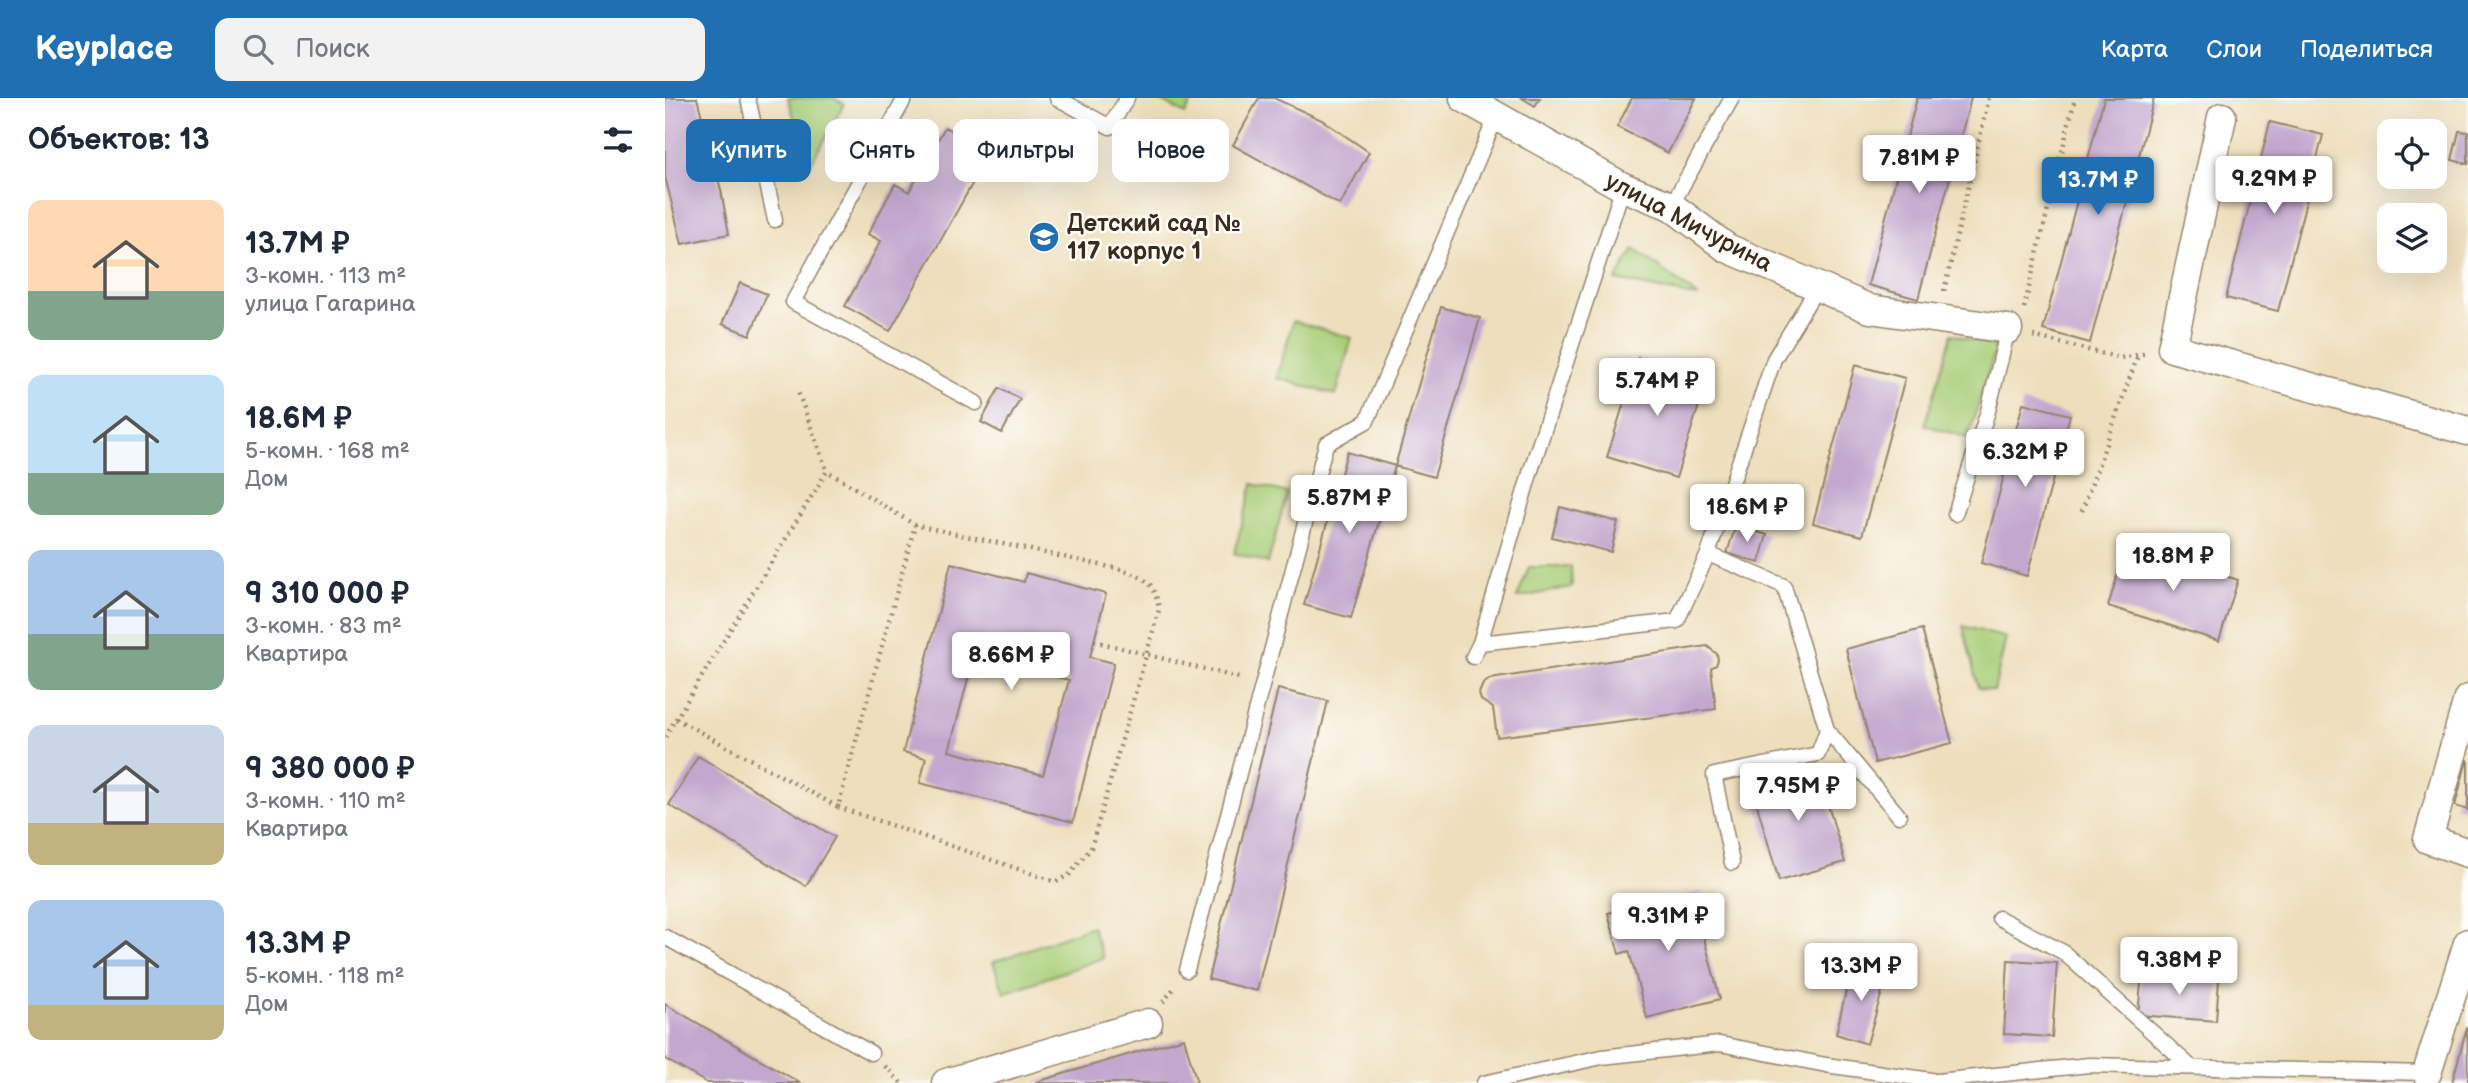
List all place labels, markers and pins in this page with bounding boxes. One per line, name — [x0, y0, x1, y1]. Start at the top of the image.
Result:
pin: 7.81M ₽ — [1854, 136, 1984, 195]
pin: 9.29M ₽ — [2209, 156, 2339, 216]
pin: 13.7M ₽ — [2033, 158, 2163, 217]
place label: Детский сад № 117 корпус 1 — [1067, 209, 1241, 266]
school or university icon: Детский сад № 117 корпус 1 — [1027, 220, 1061, 254]
pin: 5.74M ₽ — [1592, 358, 1722, 418]
pin: 6.32M ₽ — [1960, 430, 2090, 489]
pin: 5.87M ₽ — [1284, 476, 1414, 535]
pin: 18.6M ₽ — [1682, 484, 1812, 544]
pin: 18.8M ₽ — [2108, 533, 2238, 593]
pin: 8.66M ₽ — [946, 632, 1076, 692]
pin: 7.95M ₽ — [1733, 764, 1863, 823]
pin: 9.31M ₽ — [1603, 894, 1733, 953]
pin: 9.38M ₽ — [2114, 937, 2244, 997]
pin: 13.3M ₽ — [1796, 944, 1926, 1003]

